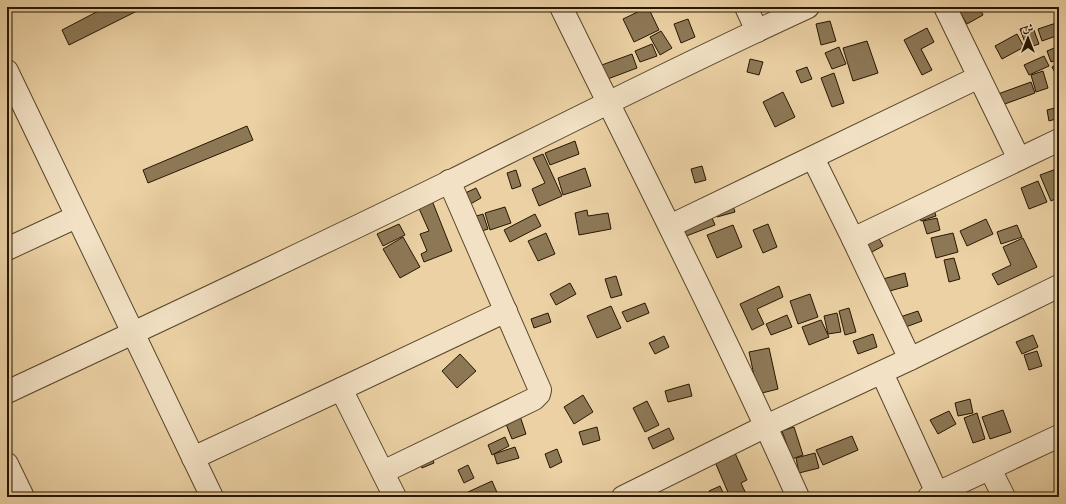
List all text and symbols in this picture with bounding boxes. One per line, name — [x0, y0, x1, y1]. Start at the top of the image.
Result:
north arrow — [1008, 18, 1048, 58]
text: ش — [1023, 21, 1034, 36]

